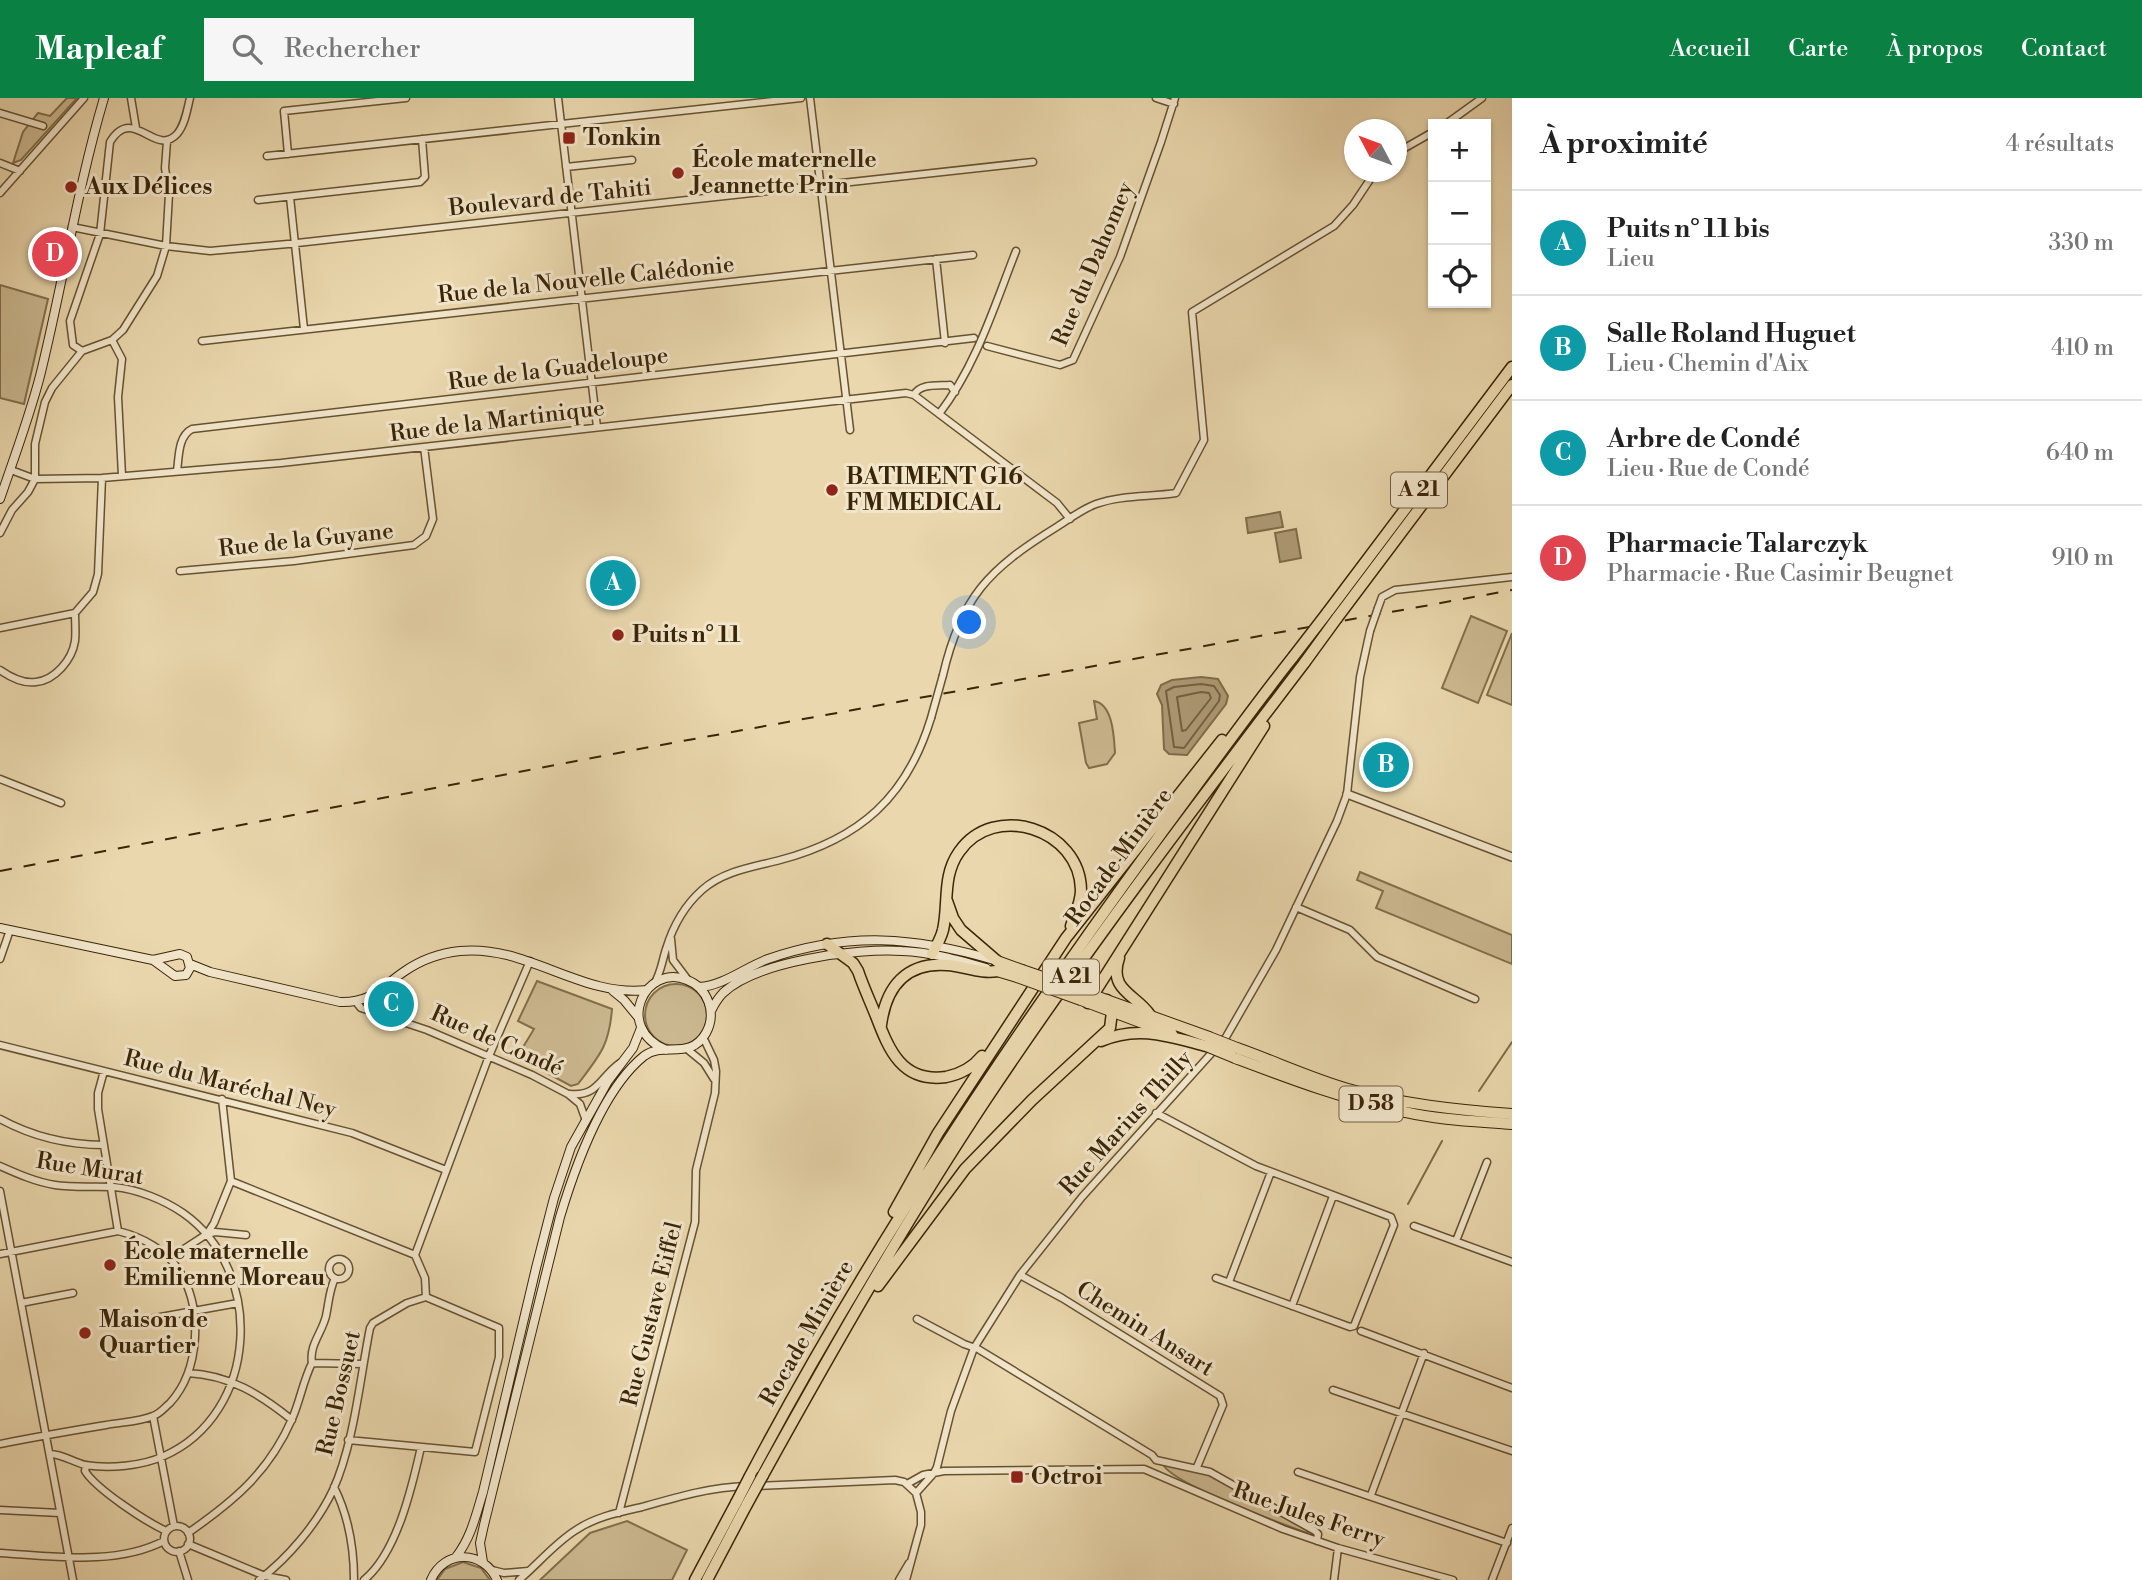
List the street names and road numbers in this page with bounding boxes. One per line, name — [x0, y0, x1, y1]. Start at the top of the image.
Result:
street label: Boulevard de Tahiti — [446, 173, 653, 223]
street label: Rue du Dahomey — [1046, 177, 1140, 350]
street label: Rue de la Nouvelle Calédonie — [436, 250, 736, 310]
street label: Rue de la Guadeloupe — [446, 342, 670, 396]
street label: Rue de la Martinique — [388, 394, 606, 448]
road number: A 21 — [1391, 472, 1447, 508]
street label: Rue de la Guyane — [217, 517, 395, 563]
street label: Rocade Minière — [1060, 783, 1178, 931]
road number: A 21 — [1043, 960, 1099, 994]
street label: Rue de Condé — [426, 999, 568, 1083]
street label: Rue du Maréchal Ney — [121, 1044, 340, 1124]
street label: Rue Marius Thilly — [1054, 1044, 1199, 1201]
road number: D 58 — [1340, 1086, 1402, 1122]
street label: Rue Murat — [34, 1147, 146, 1191]
street label: Rue Gustave Eiffel — [616, 1219, 689, 1409]
street label: Rocade Minière — [754, 1255, 860, 1411]
street label: Chemin Ansart — [1071, 1275, 1219, 1383]
street label: Rue Bossuet — [311, 1328, 367, 1458]
street label: Rue Jules Ferry — [1229, 1476, 1390, 1554]

